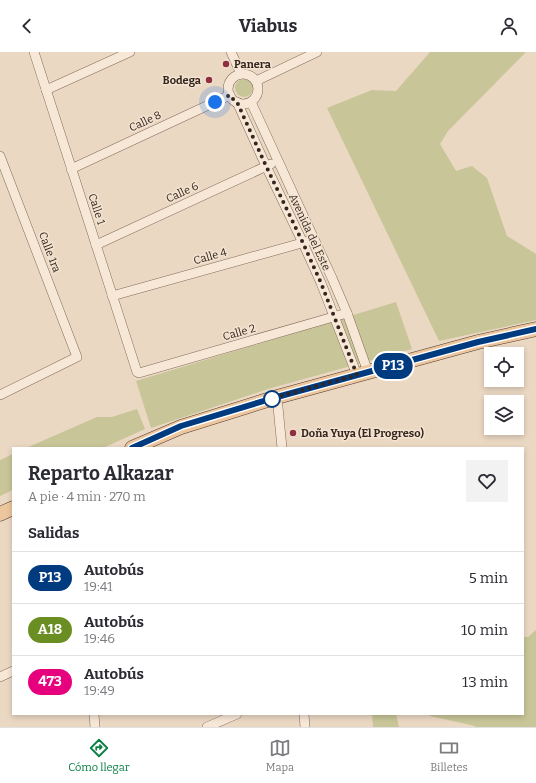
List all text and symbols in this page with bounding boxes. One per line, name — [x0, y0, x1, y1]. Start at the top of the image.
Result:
icon: back — [16, 15, 38, 37]
text: Viabus — [239, 15, 297, 37]
icon: person — [498, 15, 520, 37]
place label: Panera — [234, 58, 272, 71]
marker: Panera — [221, 59, 231, 69]
place label: Bodega — [163, 74, 202, 87]
marker: Bodega — [204, 75, 214, 85]
your location — [205, 92, 225, 112]
street label: Calle 8 — [127, 108, 163, 135]
street label: Calle 6 — [164, 179, 200, 206]
street label: Calle 1 — [85, 192, 108, 227]
street label: Avenida del Este — [286, 192, 333, 273]
street label: Calle 1ra — [36, 230, 63, 274]
street label: Calle 4 — [192, 245, 229, 267]
street label: Calle 2 — [221, 322, 257, 343]
map controls — [484, 347, 524, 435]
button: locate — [484, 347, 524, 387]
line badge: P13 — [370, 353, 416, 379]
text: P13 — [382, 357, 404, 374]
unlabelled marker — [263, 390, 281, 408]
button: layers — [484, 395, 524, 435]
place label: Doña Yuya (El Progreso) — [301, 427, 425, 440]
marker: Doña Yuya (El Progreso) — [288, 428, 298, 438]
button: heart — [466, 460, 508, 502]
text: Reparto Alkazar — [28, 462, 174, 485]
text: A pie · 4 min · 270 m — [28, 489, 146, 504]
text: Salidas — [28, 524, 79, 542]
text: Autobús — [84, 561, 144, 579]
text: P13 — [39, 569, 61, 586]
text: 5 min — [469, 569, 508, 587]
text: 19:41 — [84, 579, 113, 594]
text: Autobús — [84, 613, 144, 631]
text: A18 — [38, 621, 62, 638]
text: 10 min — [461, 621, 508, 639]
text: 19:46 — [84, 631, 115, 646]
text: Autobús — [84, 665, 144, 683]
text: 473 — [38, 673, 62, 690]
text: 13 min — [462, 673, 508, 691]
text: 19:49 — [84, 683, 115, 698]
tab: Cómo llegar — [68, 737, 130, 774]
tab: Mapa — [266, 737, 294, 774]
tab: Billetes — [430, 737, 468, 774]

